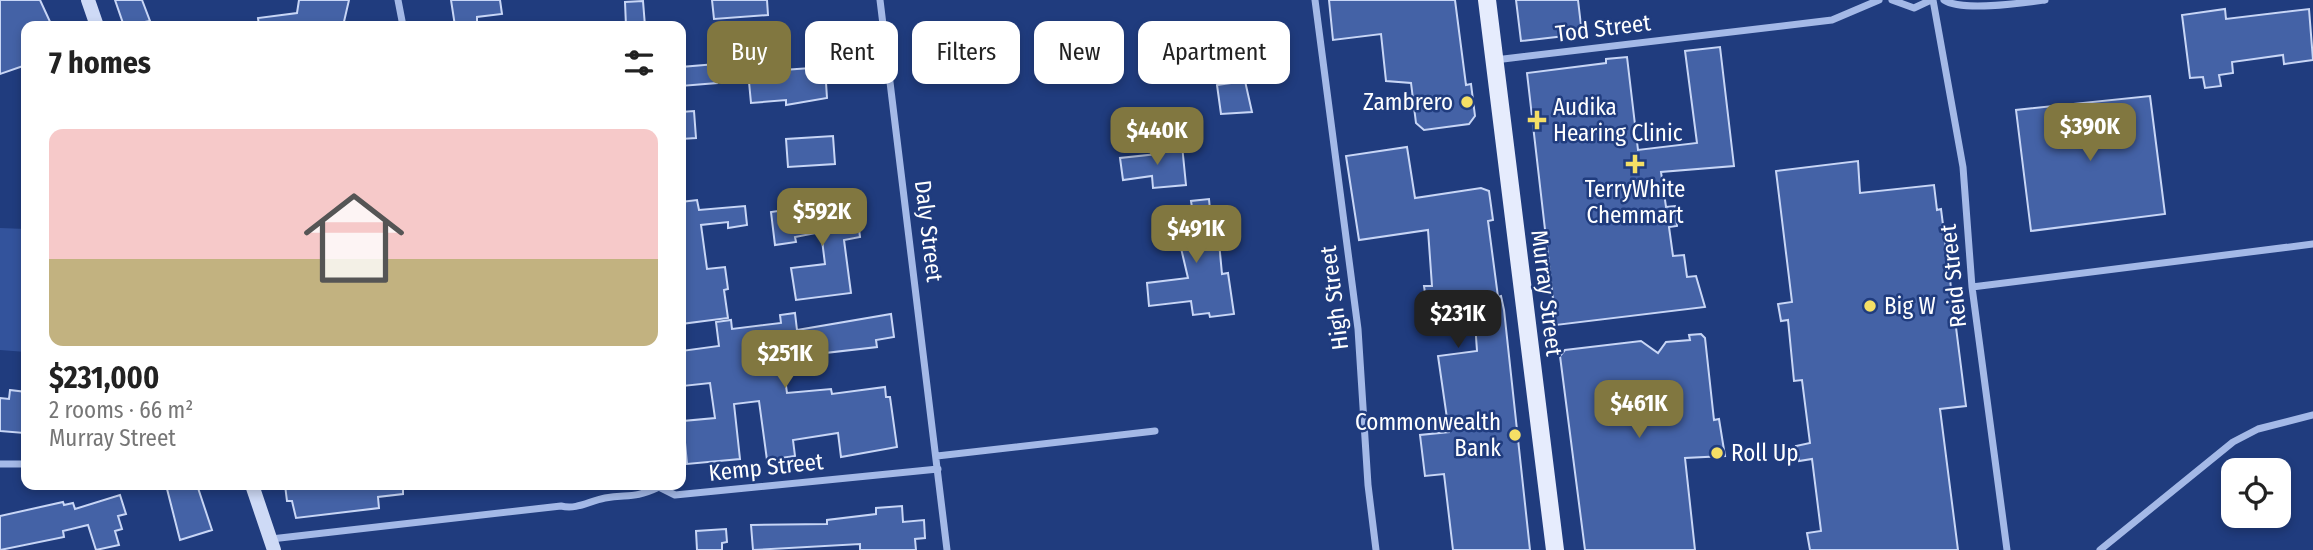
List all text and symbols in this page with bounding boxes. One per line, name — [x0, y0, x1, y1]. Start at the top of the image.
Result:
street label: Tod Street — [1554, 8, 1653, 48]
chip: Buy — [707, 21, 791, 84]
chip: Rent — [805, 21, 898, 84]
chip: Filters — [912, 21, 1020, 84]
chip: New — [1034, 21, 1124, 84]
chip: Apartment — [1138, 21, 1290, 84]
icon: filters — [620, 44, 658, 82]
text: 7 homes — [49, 45, 151, 81]
place label: Zambrero — [1363, 88, 1453, 116]
place label: Audika Hearing Clinic — [1553, 93, 1683, 147]
marker: Zambrero — [1459, 94, 1475, 110]
pin: $390K — [2041, 104, 2139, 163]
pin: $440K — [1108, 108, 1206, 167]
marker: Audika Hearing Clinic — [1527, 110, 1547, 130]
text: $390K — [2060, 112, 2120, 140]
text: $440K — [1126, 116, 1188, 144]
marker: TerryWhite Chemmart — [1627, 156, 1643, 172]
icon: home — [291, 175, 417, 301]
place label: TerryWhite Chemmart — [1585, 175, 1685, 229]
street label: Daly Street — [909, 179, 949, 284]
pin: $592K — [773, 188, 871, 248]
text: $592K — [793, 197, 851, 225]
pin: $491K — [1147, 205, 1245, 265]
text: $491K — [1167, 214, 1225, 242]
street label: Reid Street — [1934, 223, 1972, 329]
street label: Murray Street — [1525, 228, 1569, 358]
street label: High Street — [1314, 244, 1354, 352]
pin: $231K — [1409, 290, 1507, 350]
place label: Big W — [1884, 292, 1936, 320]
marker: Big W — [1862, 298, 1878, 314]
text: $231K — [1430, 299, 1486, 327]
pin: $251K — [736, 330, 834, 390]
text: $251K — [757, 339, 813, 367]
text: $231,000 — [49, 360, 159, 396]
pin: $461K — [1590, 380, 1688, 440]
text: $461K — [1610, 389, 1668, 417]
text: 2 rooms · 66 m² — [49, 396, 193, 424]
place label: Commonwealth Bank — [1355, 408, 1501, 462]
text: Murray Street — [49, 424, 176, 452]
marker: Commonwealth Bank — [1507, 427, 1523, 443]
place label: Roll Up — [1731, 439, 1799, 467]
marker: Roll Up — [1709, 445, 1725, 461]
street label: Kemp Street — [707, 447, 825, 487]
map controls — [2221, 458, 2291, 528]
button: locate — [2221, 458, 2291, 528]

